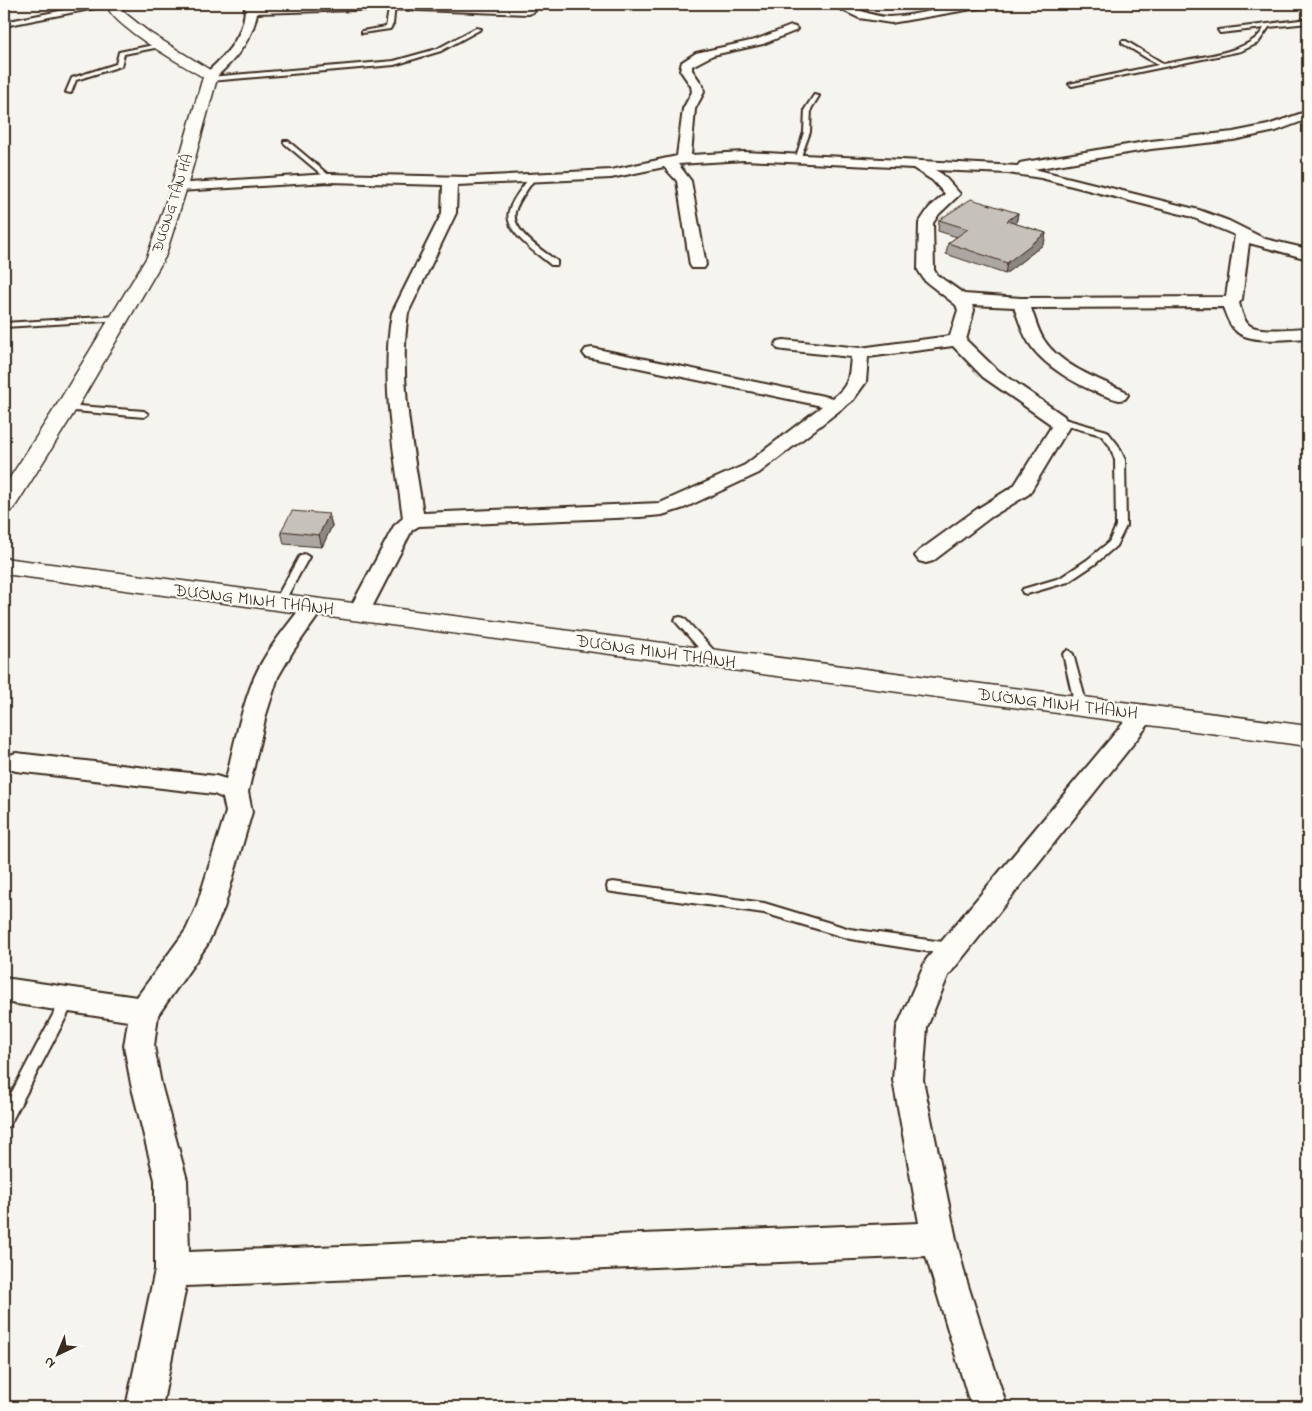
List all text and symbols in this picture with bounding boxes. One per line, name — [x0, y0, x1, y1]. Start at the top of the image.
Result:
street label: ĐƯỜNG TÂN HÀ — [146, 151, 199, 256]
street label: ĐƯỜNG MINH THANH — [171, 578, 335, 624]
street label: ĐƯỜNG MINH THANH — [573, 629, 737, 677]
street label: ĐƯỜNG MINH THANH — [975, 682, 1139, 728]
north arrow — [32, 1328, 82, 1378]
text: N — [39, 1351, 61, 1373]

